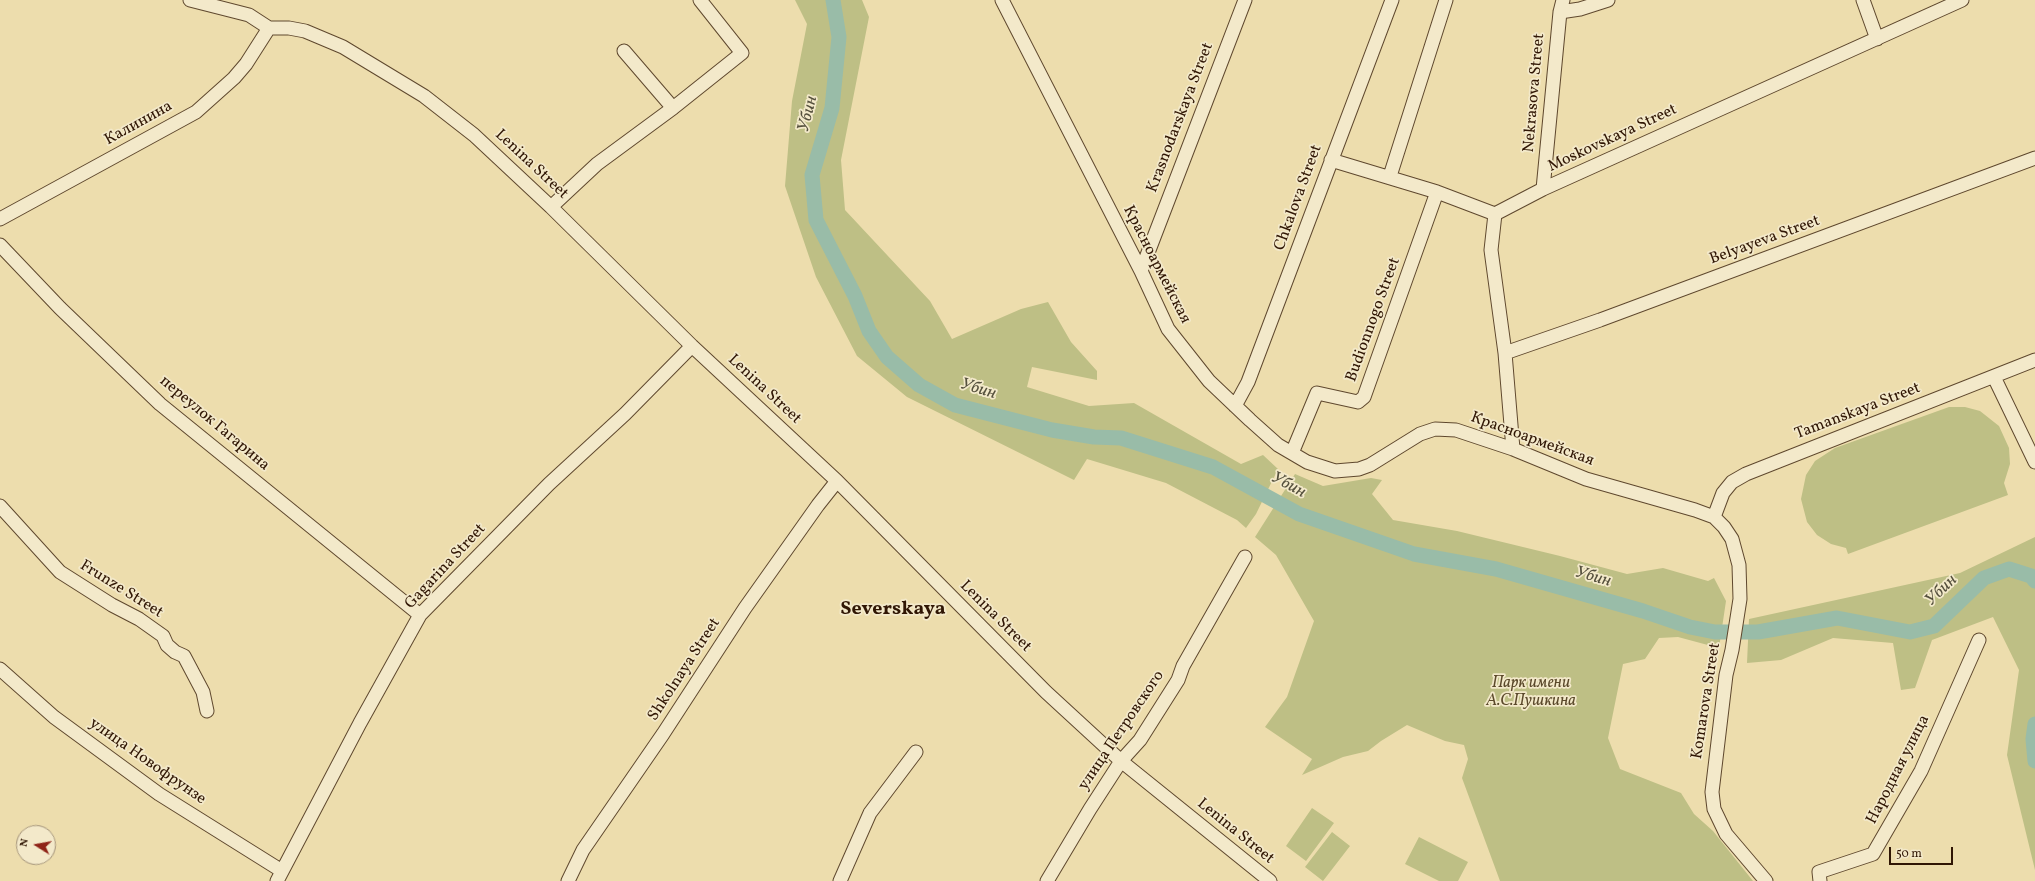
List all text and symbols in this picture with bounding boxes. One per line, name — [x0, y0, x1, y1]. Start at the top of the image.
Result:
street label: Nekrasova Street — [1520, 33, 1550, 153]
street label: Krasnodarskaya Street — [1144, 40, 1218, 196]
water label: Убин — [795, 94, 823, 134]
street label: Калинина — [102, 98, 176, 150]
street label: Moskovskaya Street — [1545, 101, 1681, 177]
street label: Lenina Street — [490, 126, 572, 204]
street label: Chkalova Street — [1271, 142, 1327, 254]
street label: Красноармейская — [1118, 203, 1194, 327]
street label: Belyayeva Street — [1707, 212, 1823, 270]
street label: Budionnogo Street — [1343, 255, 1405, 385]
street label: Lenina Street — [723, 351, 805, 429]
street label: переулок Гагарина — [155, 372, 273, 476]
water label: Убин — [958, 375, 998, 405]
street label: Tamanskaya Street — [1793, 379, 1923, 445]
street label: Красноармейская — [1468, 409, 1596, 471]
water label: Убин — [1267, 468, 1309, 504]
street label: Gagarina Street — [401, 520, 491, 614]
street label: Frunze Street — [76, 557, 166, 623]
water label: Убин — [1573, 563, 1613, 593]
water label: Убин — [1922, 571, 1962, 611]
street label: Lenina Street — [955, 577, 1035, 657]
district label: Severskaya — [840, 598, 946, 622]
street label: Shkolnaya Street — [645, 615, 725, 725]
street label: Komarova Street — [1688, 641, 1726, 761]
street label: улица Петровского — [1075, 668, 1169, 794]
park label: Парк имени А.С.Пушкина — [1486, 674, 1576, 712]
street label: Народная улица — [1863, 712, 1935, 828]
street label: улица Новофрунзе — [85, 715, 209, 809]
street label: Lenina Street — [1193, 795, 1277, 869]
north arrow — [16, 825, 56, 865]
text: N — [17, 837, 33, 848]
scale bar — [1891, 839, 1955, 865]
text: 50 m — [1896, 846, 1922, 862]

